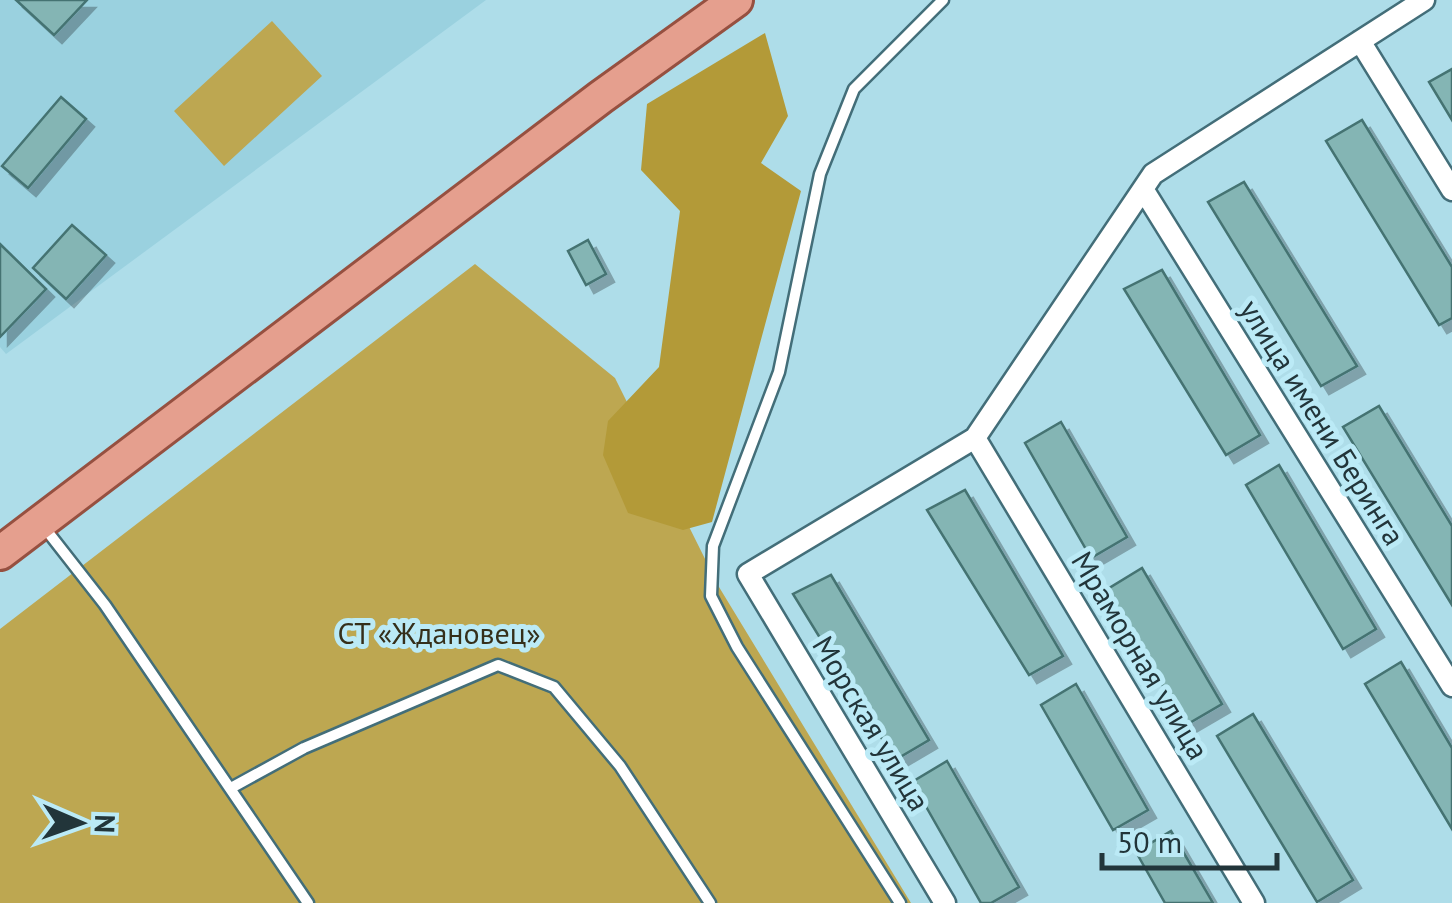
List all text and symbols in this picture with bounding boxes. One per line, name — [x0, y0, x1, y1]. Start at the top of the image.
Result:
street label: улица имени Беринга — [1232, 292, 1414, 552]
street label: Мраморная улица — [1063, 544, 1219, 766]
park label: СТ «Ждановец» — [337, 613, 541, 652]
street label: Морская улица — [804, 628, 940, 818]
north arrow — [30, 773, 130, 873]
scale bar — [1102, 808, 1277, 870]
text: N — [87, 814, 124, 834]
text: 50 m — [1117, 822, 1182, 861]

